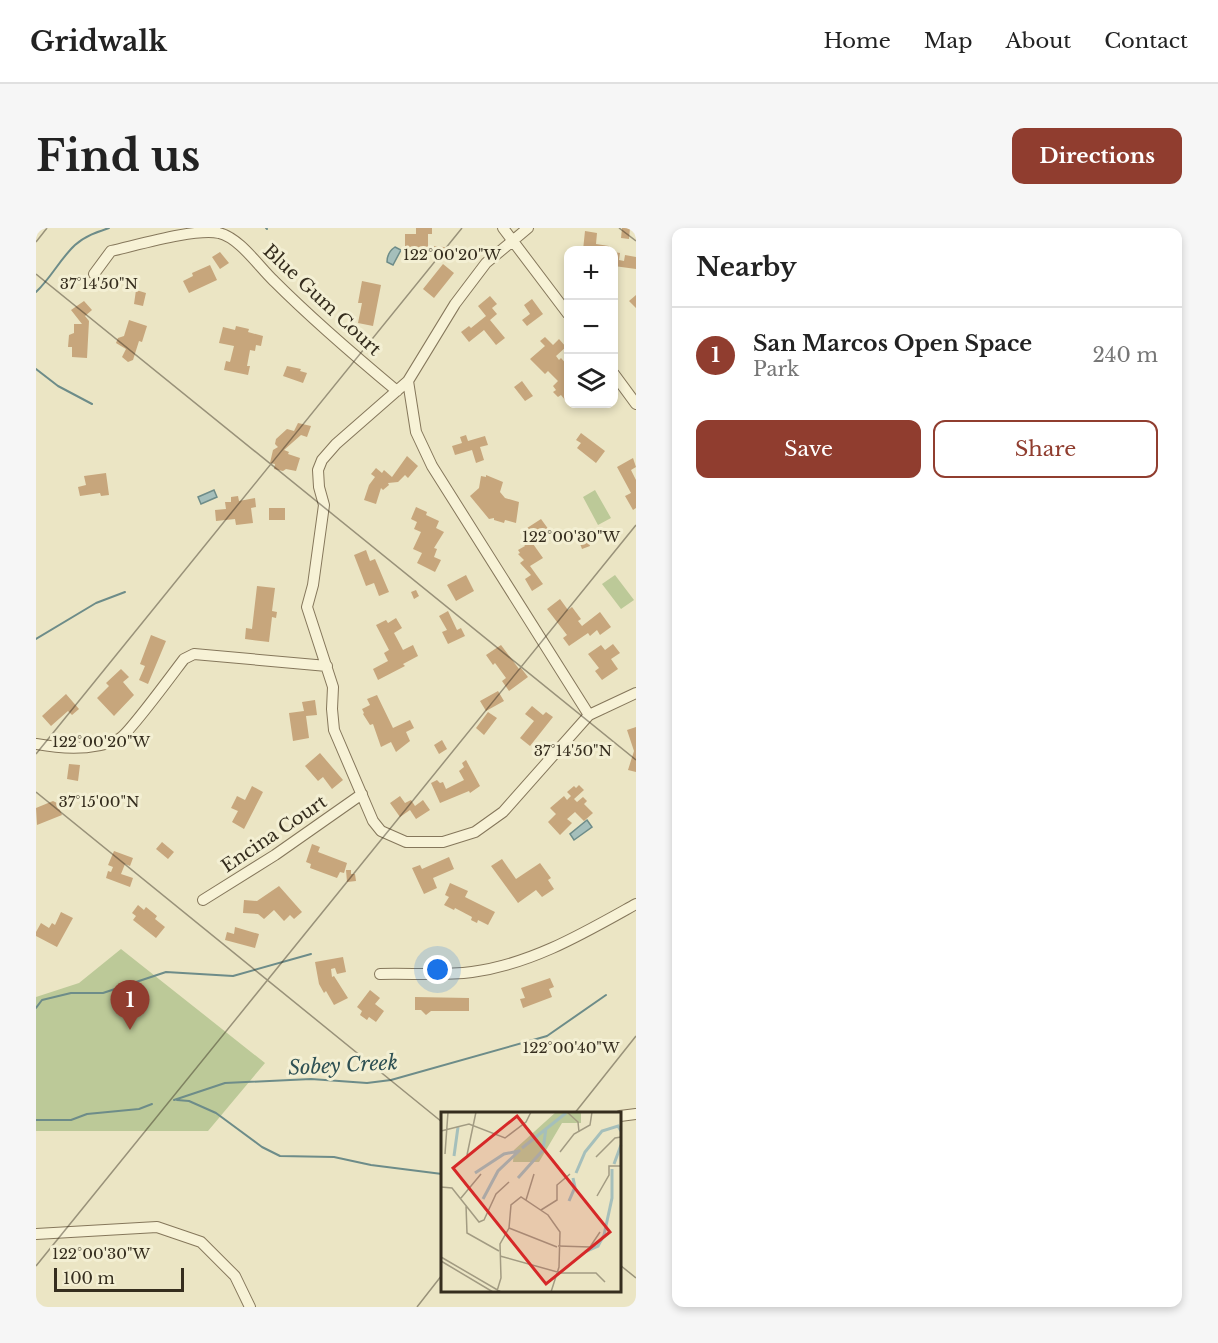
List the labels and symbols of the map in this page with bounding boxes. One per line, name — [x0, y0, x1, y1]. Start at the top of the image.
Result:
street label: Blue Gum Court — [259, 240, 386, 360]
text: 122°00'20"W — [403, 245, 501, 264]
text: 37°14'50"N — [60, 274, 138, 293]
text: 122°00'30"W — [522, 527, 620, 546]
text: 122°00'20"W — [52, 732, 150, 751]
text: 37°14'50"N — [534, 741, 612, 760]
street label: Encina Court — [217, 791, 331, 877]
text: 37°15'00"N — [59, 792, 139, 811]
your location — [423, 955, 452, 984]
pin: 1 — [110, 980, 149, 1030]
text: 122°00'40"W — [522, 1038, 620, 1057]
water label: Sobey Creek — [288, 1050, 398, 1080]
inset map — [441, 1112, 621, 1292]
text: 122°00'30"W — [52, 1244, 150, 1263]
scale bar — [54, 1265, 184, 1292]

